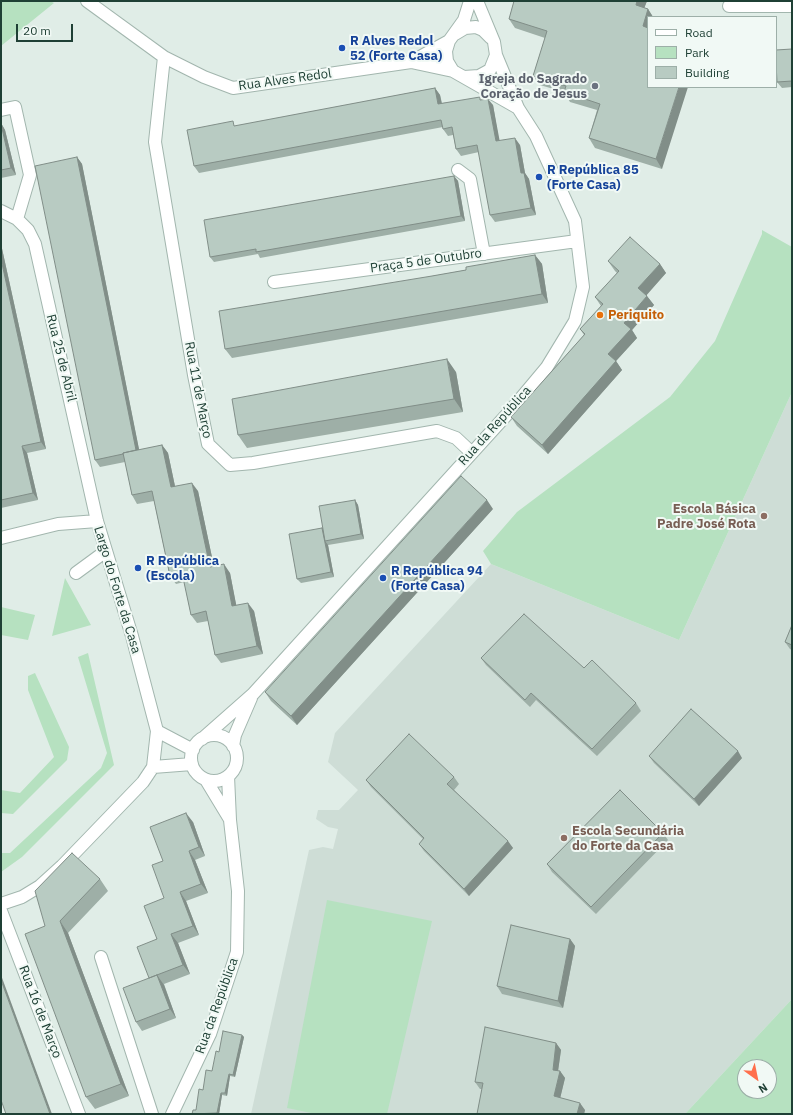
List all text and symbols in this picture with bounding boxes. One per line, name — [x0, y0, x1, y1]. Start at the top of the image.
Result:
scale bar — [18, 16, 75, 42]
legend — [647, 16, 777, 88]
text: 20 m — [23, 23, 51, 38]
text: Road — [685, 25, 713, 40]
place label: R Alves Redol 52 (Forte Casa) — [350, 33, 442, 64]
marker: R Alves Redol 52 (Forte Casa) — [337, 43, 347, 53]
text: Park — [685, 45, 709, 60]
text: Building — [685, 65, 729, 80]
street label: Rua Alves Redol — [237, 66, 333, 94]
place label: Igreja do Sagrado Coração de Jesus — [479, 71, 587, 102]
marker: Igreja do Sagrado Coração de Jesus — [590, 81, 600, 91]
place label: R República 85 (Forte Casa) — [547, 162, 639, 193]
marker: R República 85 (Forte Casa) — [534, 172, 544, 182]
street label: Praça 5 de Outubro — [369, 245, 483, 277]
place label: Periquito — [608, 307, 664, 323]
marker: Periquito — [595, 310, 605, 320]
street label: Rua 25 de Abril — [43, 313, 79, 403]
street label: Rua 11 de Março — [181, 340, 215, 440]
street label: Rua da República — [455, 383, 535, 469]
place label: Escola Básica Padre José Rota — [657, 501, 756, 532]
marker: Escola Básica Padre José Rota — [759, 511, 769, 521]
street label: Largo do Forte da Casa — [90, 524, 144, 656]
place label: R República (Escola) — [146, 553, 219, 584]
marker: R República (Escola) — [133, 563, 143, 573]
place label: R República 94 (Forte Casa) — [391, 563, 483, 594]
marker: R República 94 (Forte Casa) — [378, 573, 388, 583]
place label: Escola Secundária do Forte da Casa — [572, 823, 684, 854]
marker: Escola Secundária do Forte da Casa — [559, 833, 569, 843]
street label: Rua da República — [192, 956, 242, 1056]
street label: Rua 16 de Março — [15, 963, 65, 1061]
north arrow — [737, 1059, 777, 1099]
text: N — [756, 1080, 770, 1096]

